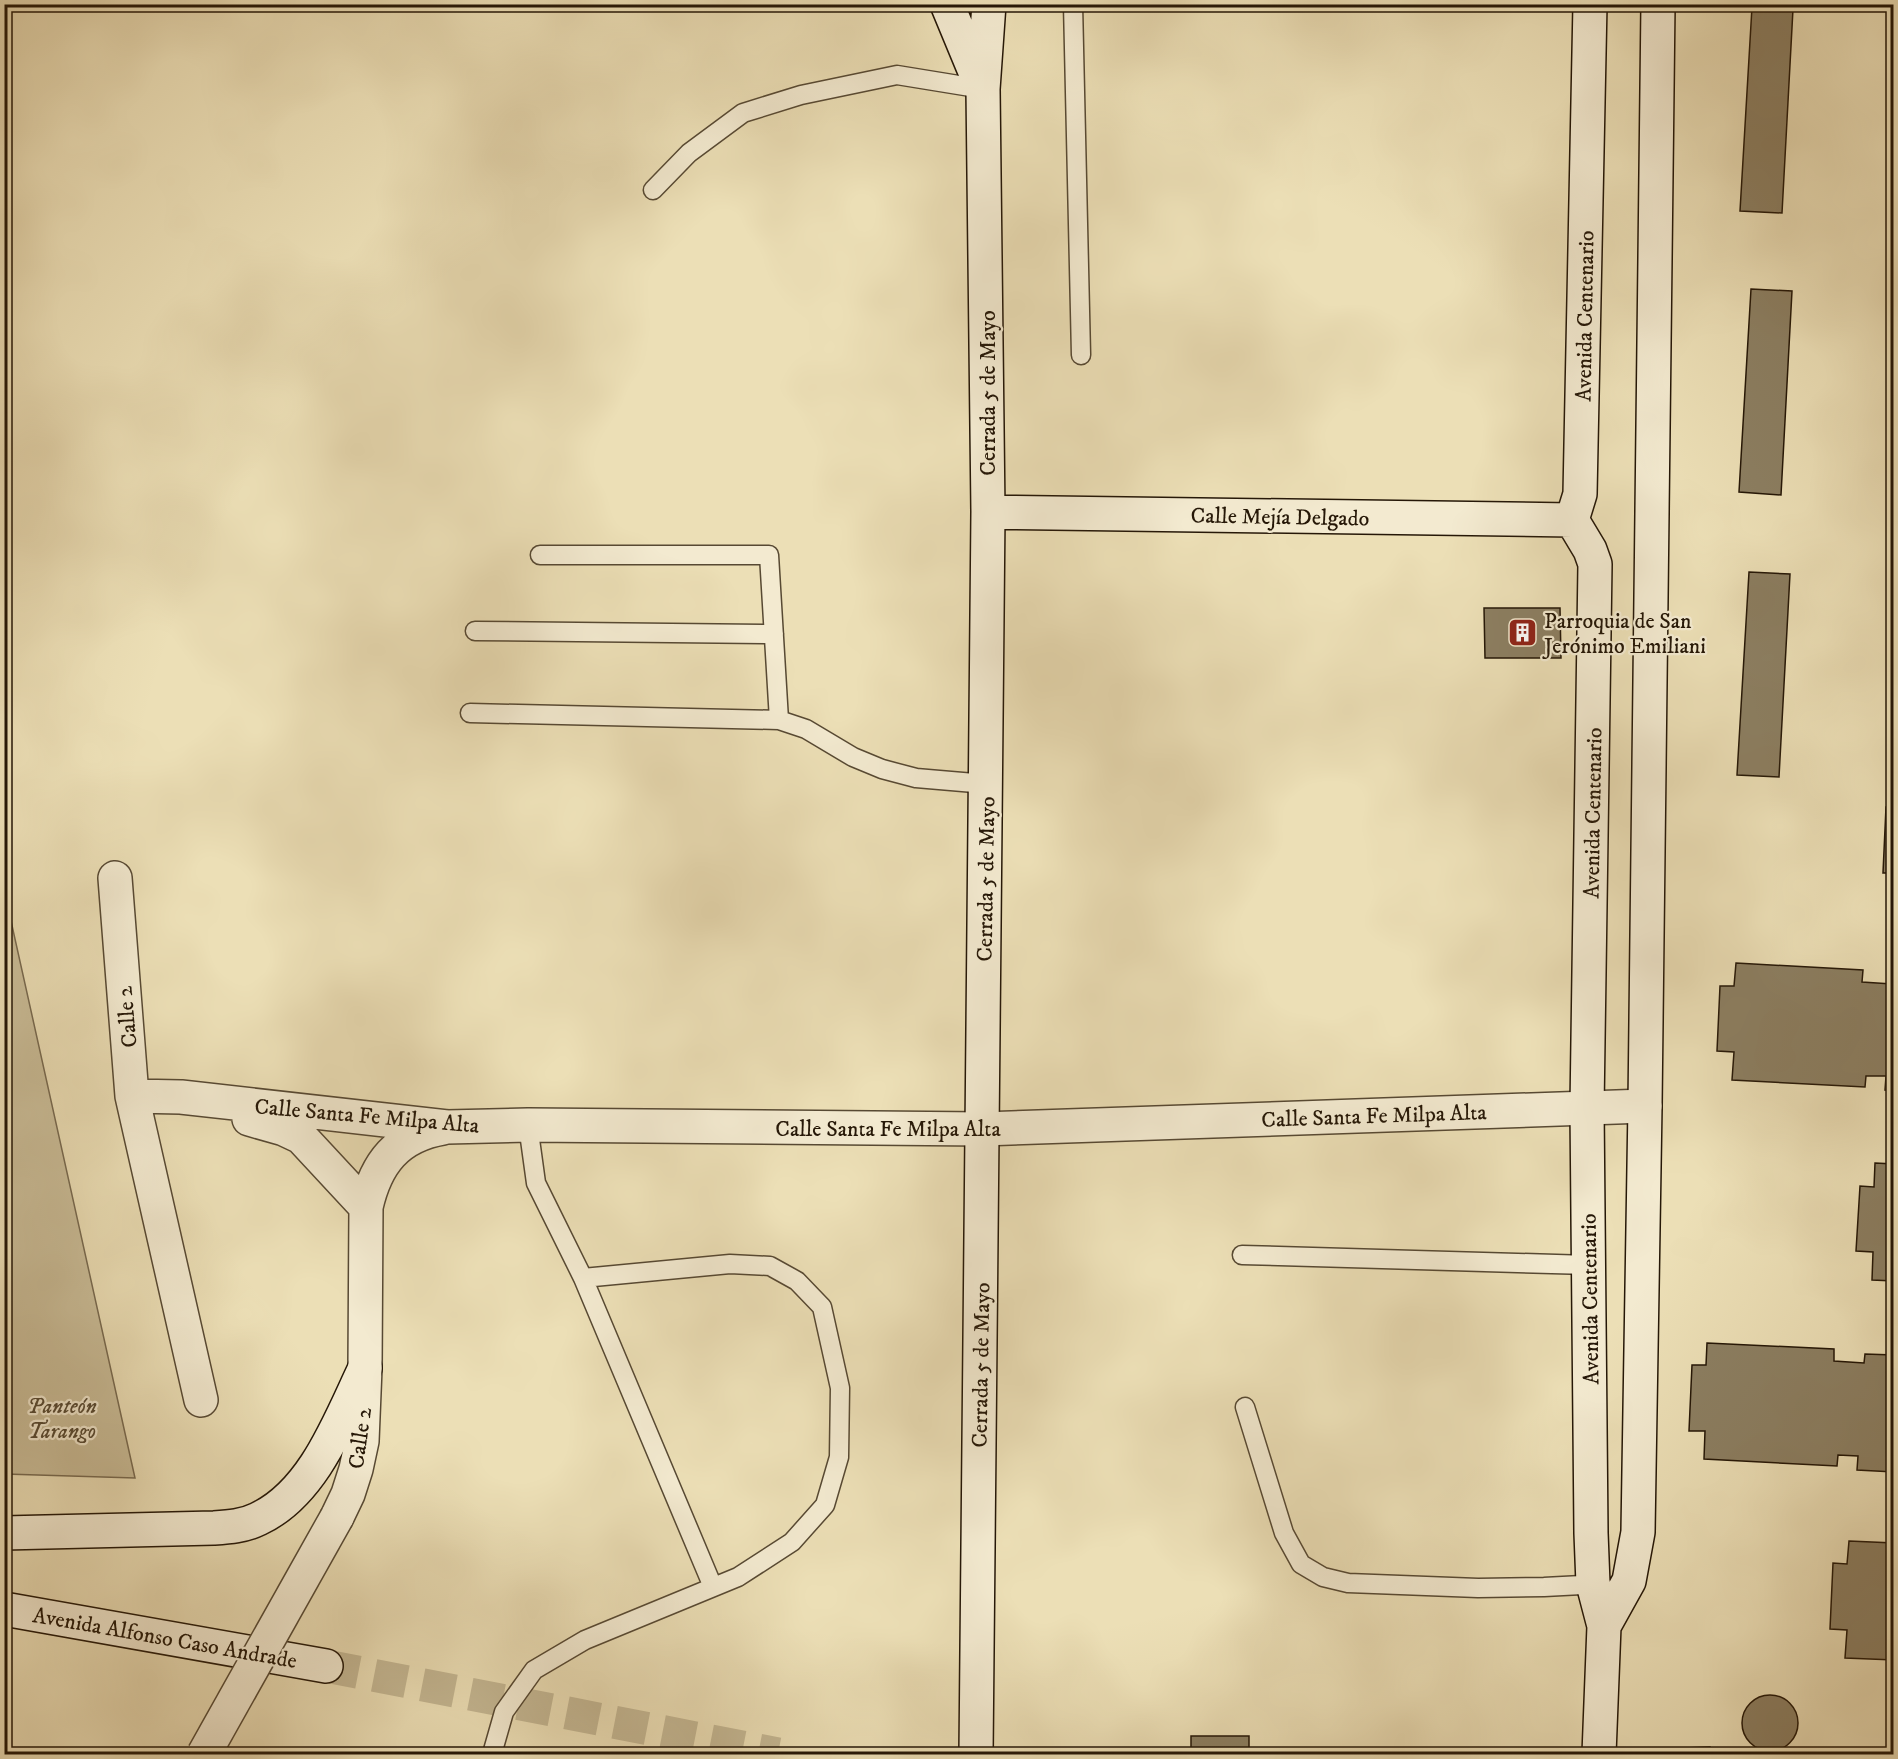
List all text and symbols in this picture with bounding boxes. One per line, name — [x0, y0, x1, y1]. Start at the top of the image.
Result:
street label: Avenida Centenario — [1571, 230, 1600, 402]
street label: Cerrada 5 de Mayo — [975, 310, 1002, 476]
street label: Calle Mejía Delgado — [1190, 502, 1370, 533]
place label: Parroquia de San Jerónimo Emiliani — [1542, 608, 1706, 660]
building icon: Parroquia de San Jerónimo Emiliani — [1507, 617, 1539, 649]
street label: Avenida Centenario — [1579, 727, 1608, 899]
street label: Cerrada 5 de Mayo — [972, 796, 1001, 962]
street label: Calle 2 — [111, 985, 144, 1049]
street label: Calle Santa Fe Milpa Alta — [253, 1093, 481, 1140]
street label: Calle Santa Fe Milpa Alta — [1261, 1099, 1488, 1134]
street label: Calle Santa Fe Milpa Alta — [775, 1116, 1001, 1143]
street label: Avenida Centenario — [1576, 1213, 1605, 1385]
street label: Cerrada 5 de Mayo — [967, 1282, 996, 1448]
park label: Panteón Tarango — [27, 1393, 97, 1445]
street label: Calle 2 — [343, 1406, 378, 1471]
street label: Avenida Alfonso Caso Andrade — [31, 1602, 299, 1675]

